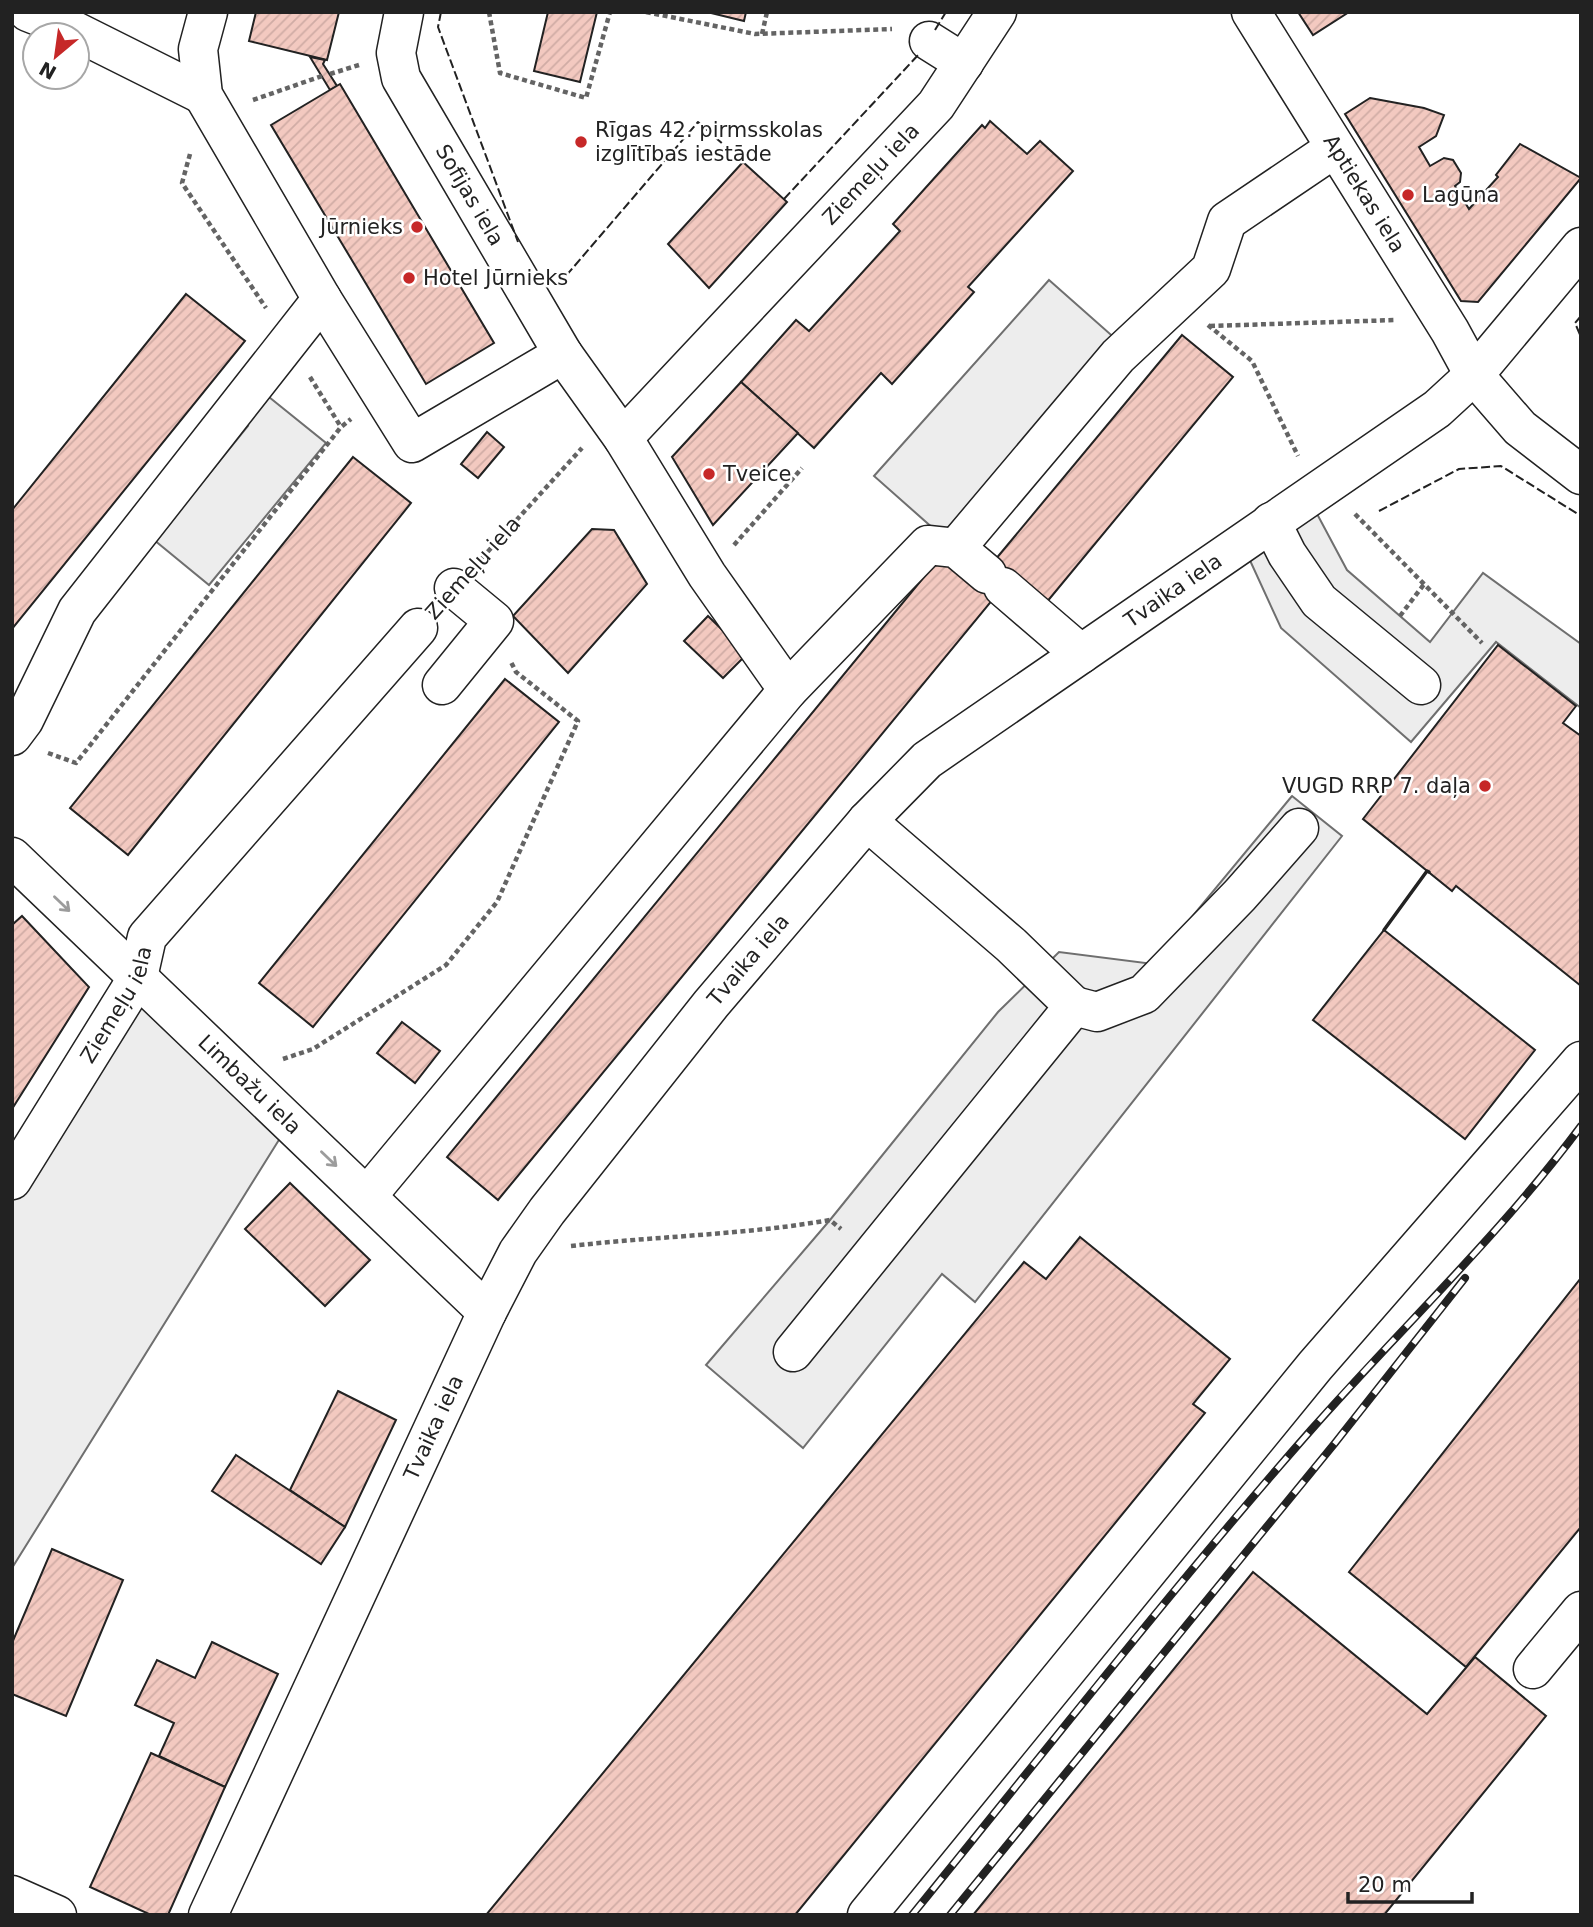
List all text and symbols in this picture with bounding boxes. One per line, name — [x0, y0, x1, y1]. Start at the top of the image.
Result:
north arrow — [21, 21, 91, 91]
text: N — [35, 57, 60, 84]
place label: Rīgas 42. pirmsskolas izglītības iestāde — [595, 118, 823, 166]
street label: Ziemeļu iela — [818, 119, 924, 230]
street label: Aptiekas iela — [1318, 130, 1410, 257]
marker: Rīgas 42. pirmsskolas izglītības iestāde — [573, 134, 589, 150]
street label: Sofijas iela — [431, 140, 509, 250]
place label: Lagūna — [1422, 183, 1499, 207]
marker: Lagūna — [1400, 187, 1416, 203]
place label: Jūrnieks — [318, 215, 403, 239]
marker: Jūrnieks — [409, 219, 425, 235]
place label: Hotel Jūrnieks — [423, 266, 568, 290]
marker: Hotel Jūrnieks — [401, 270, 417, 286]
place label: Tveice — [722, 462, 791, 486]
marker: Tveice — [701, 466, 717, 482]
street label: Ziemeļu iela — [421, 512, 525, 624]
street label: Tvaika iela — [1119, 549, 1226, 633]
place label: VUGD RRP 7. daļa — [1282, 774, 1471, 798]
marker: VUGD RRP 7. daļa — [1477, 778, 1493, 794]
one-way arrow — [53, 896, 70, 913]
street label: Tvaika iela — [702, 909, 794, 1012]
street label: Ziemeļu iela — [76, 944, 157, 1067]
street label: Limbažu iela — [193, 1030, 306, 1139]
one-way arrow — [320, 1151, 337, 1168]
street label: Tvaika iela — [398, 1371, 468, 1485]
scale bar — [1348, 1860, 1472, 1904]
text: 20 m — [1358, 1873, 1412, 1897]

